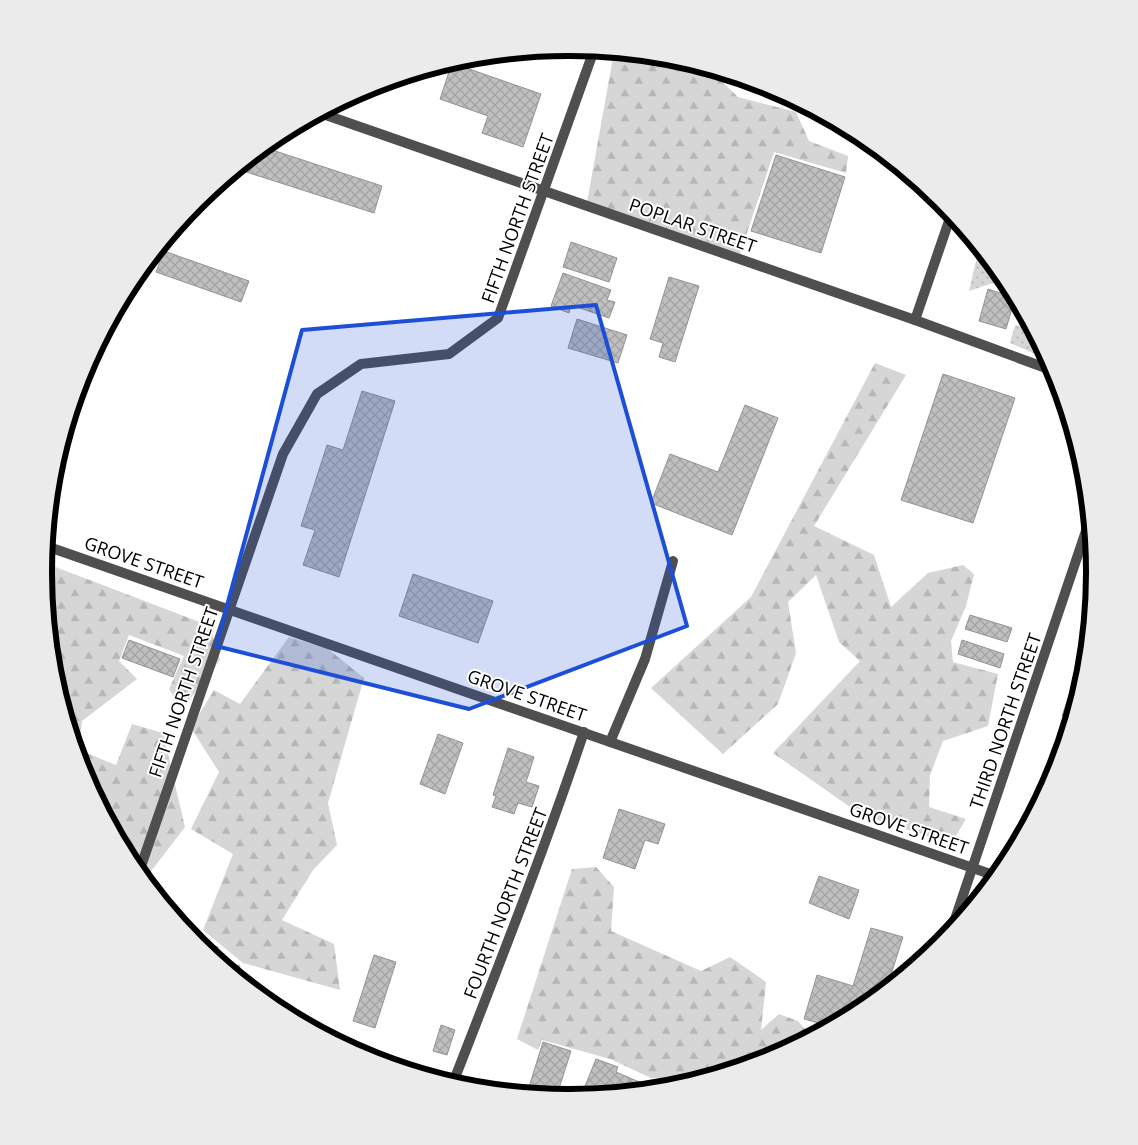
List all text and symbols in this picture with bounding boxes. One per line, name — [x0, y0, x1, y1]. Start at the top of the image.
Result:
street label: FIFTH NORTH STREET — [475, 130, 559, 306]
street label: POPLAR STREET — [626, 192, 760, 258]
street label: GROVE STREET — [81, 530, 207, 594]
street label: FIFTH NORTH STREET — [143, 603, 223, 780]
street label: THIRD NORTH STREET — [964, 630, 1046, 812]
street label: GROVE STREET — [464, 663, 590, 727]
street label: GROVE STREET — [846, 796, 972, 860]
street label: FOURTH NORTH STREET — [457, 804, 553, 1002]

